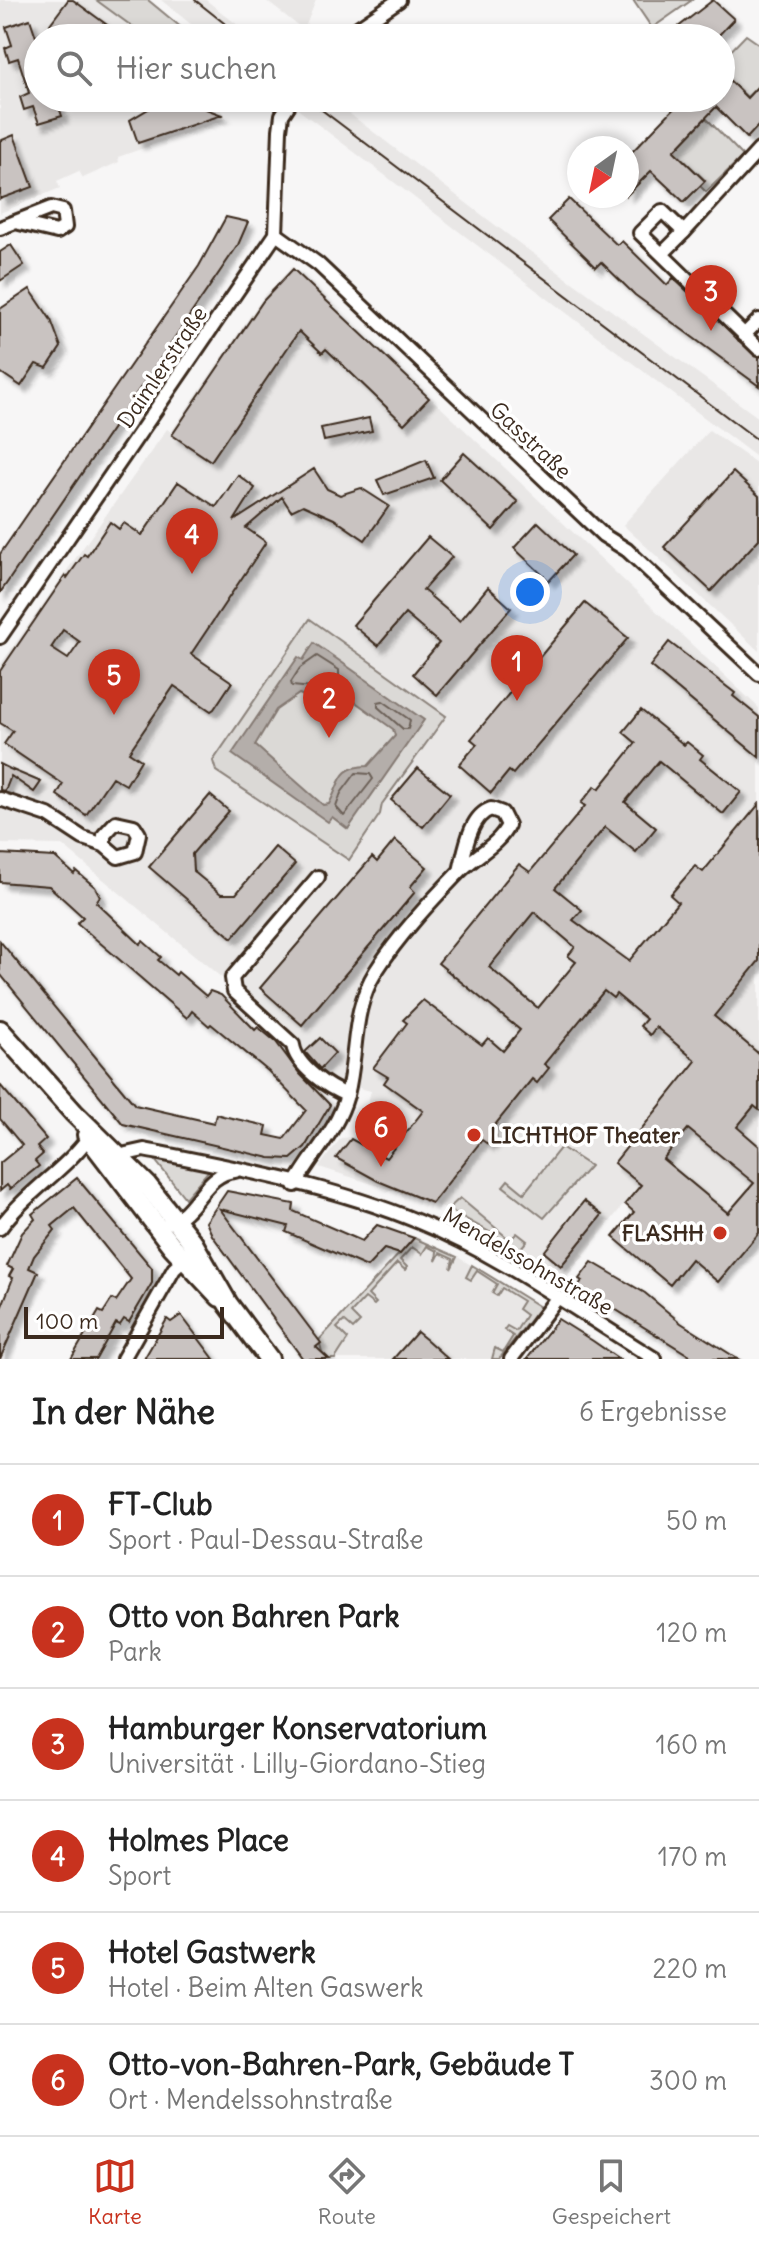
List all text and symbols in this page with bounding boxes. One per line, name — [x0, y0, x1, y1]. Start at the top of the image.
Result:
search box — [24, 24, 735, 112]
icon: search — [52, 46, 96, 90]
text: Hier suchen — [116, 49, 277, 87]
north arrow — [567, 136, 639, 208]
pin: 3 — [685, 265, 737, 331]
street label: Daimlerstraße — [111, 301, 213, 433]
street label: Gasstraße — [485, 395, 577, 485]
pin: 4 — [166, 508, 218, 574]
your location — [510, 572, 550, 612]
pin: 1 — [491, 635, 543, 701]
pin: 5 — [88, 649, 140, 715]
pin: 2 — [303, 672, 355, 738]
pin: 6 — [355, 1101, 407, 1167]
place label: LICHTHOF Theater — [490, 1121, 681, 1149]
marker: LICHTHOF Theater — [465, 1126, 483, 1144]
street label: Mendelssohnstraße — [438, 1201, 618, 1321]
place label: FLASHH — [622, 1219, 704, 1247]
marker: FLASHH — [711, 1224, 729, 1242]
scale bar — [24, 1303, 224, 1339]
text: 100 m — [36, 1307, 98, 1335]
text: In der Nähe — [32, 1390, 215, 1433]
text: 6 Ergebnisse — [579, 1395, 727, 1428]
text: FT-Club — [108, 1485, 213, 1523]
text: 1 — [53, 1504, 63, 1537]
text: 50 m — [666, 1504, 727, 1537]
text: Sport · Paul-Dessau-Straße — [108, 1523, 423, 1556]
text: Otto von Bahren Park — [108, 1597, 399, 1635]
text: 2 — [51, 1616, 65, 1649]
text: 120 m — [656, 1616, 727, 1649]
text: Park — [108, 1635, 162, 1668]
text: Hamburger Konservatorium — [108, 1709, 487, 1747]
text: 3 — [51, 1728, 65, 1761]
text: 160 m — [656, 1728, 727, 1761]
text: Universität · Lilly-Giordano-Stieg — [108, 1747, 486, 1780]
text: Holmes Place — [108, 1821, 289, 1859]
text: 4 — [50, 1840, 66, 1873]
text: 170 m — [658, 1840, 727, 1873]
text: Sport — [108, 1859, 171, 1892]
text: Hotel Gastwerk — [108, 1933, 316, 1971]
text: 5 — [51, 1952, 65, 1985]
text: 220 m — [652, 1952, 727, 1985]
text: Hotel · Beim Alten Gaswerk — [108, 1971, 423, 2004]
text: Otto-von-Bahren-Park, Gebäude T — [108, 2045, 574, 2083]
text: 6 — [50, 2064, 66, 2097]
text: 300 m — [649, 2064, 727, 2097]
text: Ort · Mendelssohnstraße — [108, 2083, 393, 2116]
tab: Karte — [88, 2154, 142, 2230]
tab: Route — [318, 2154, 376, 2230]
tab: Gespeichert — [552, 2154, 671, 2230]

